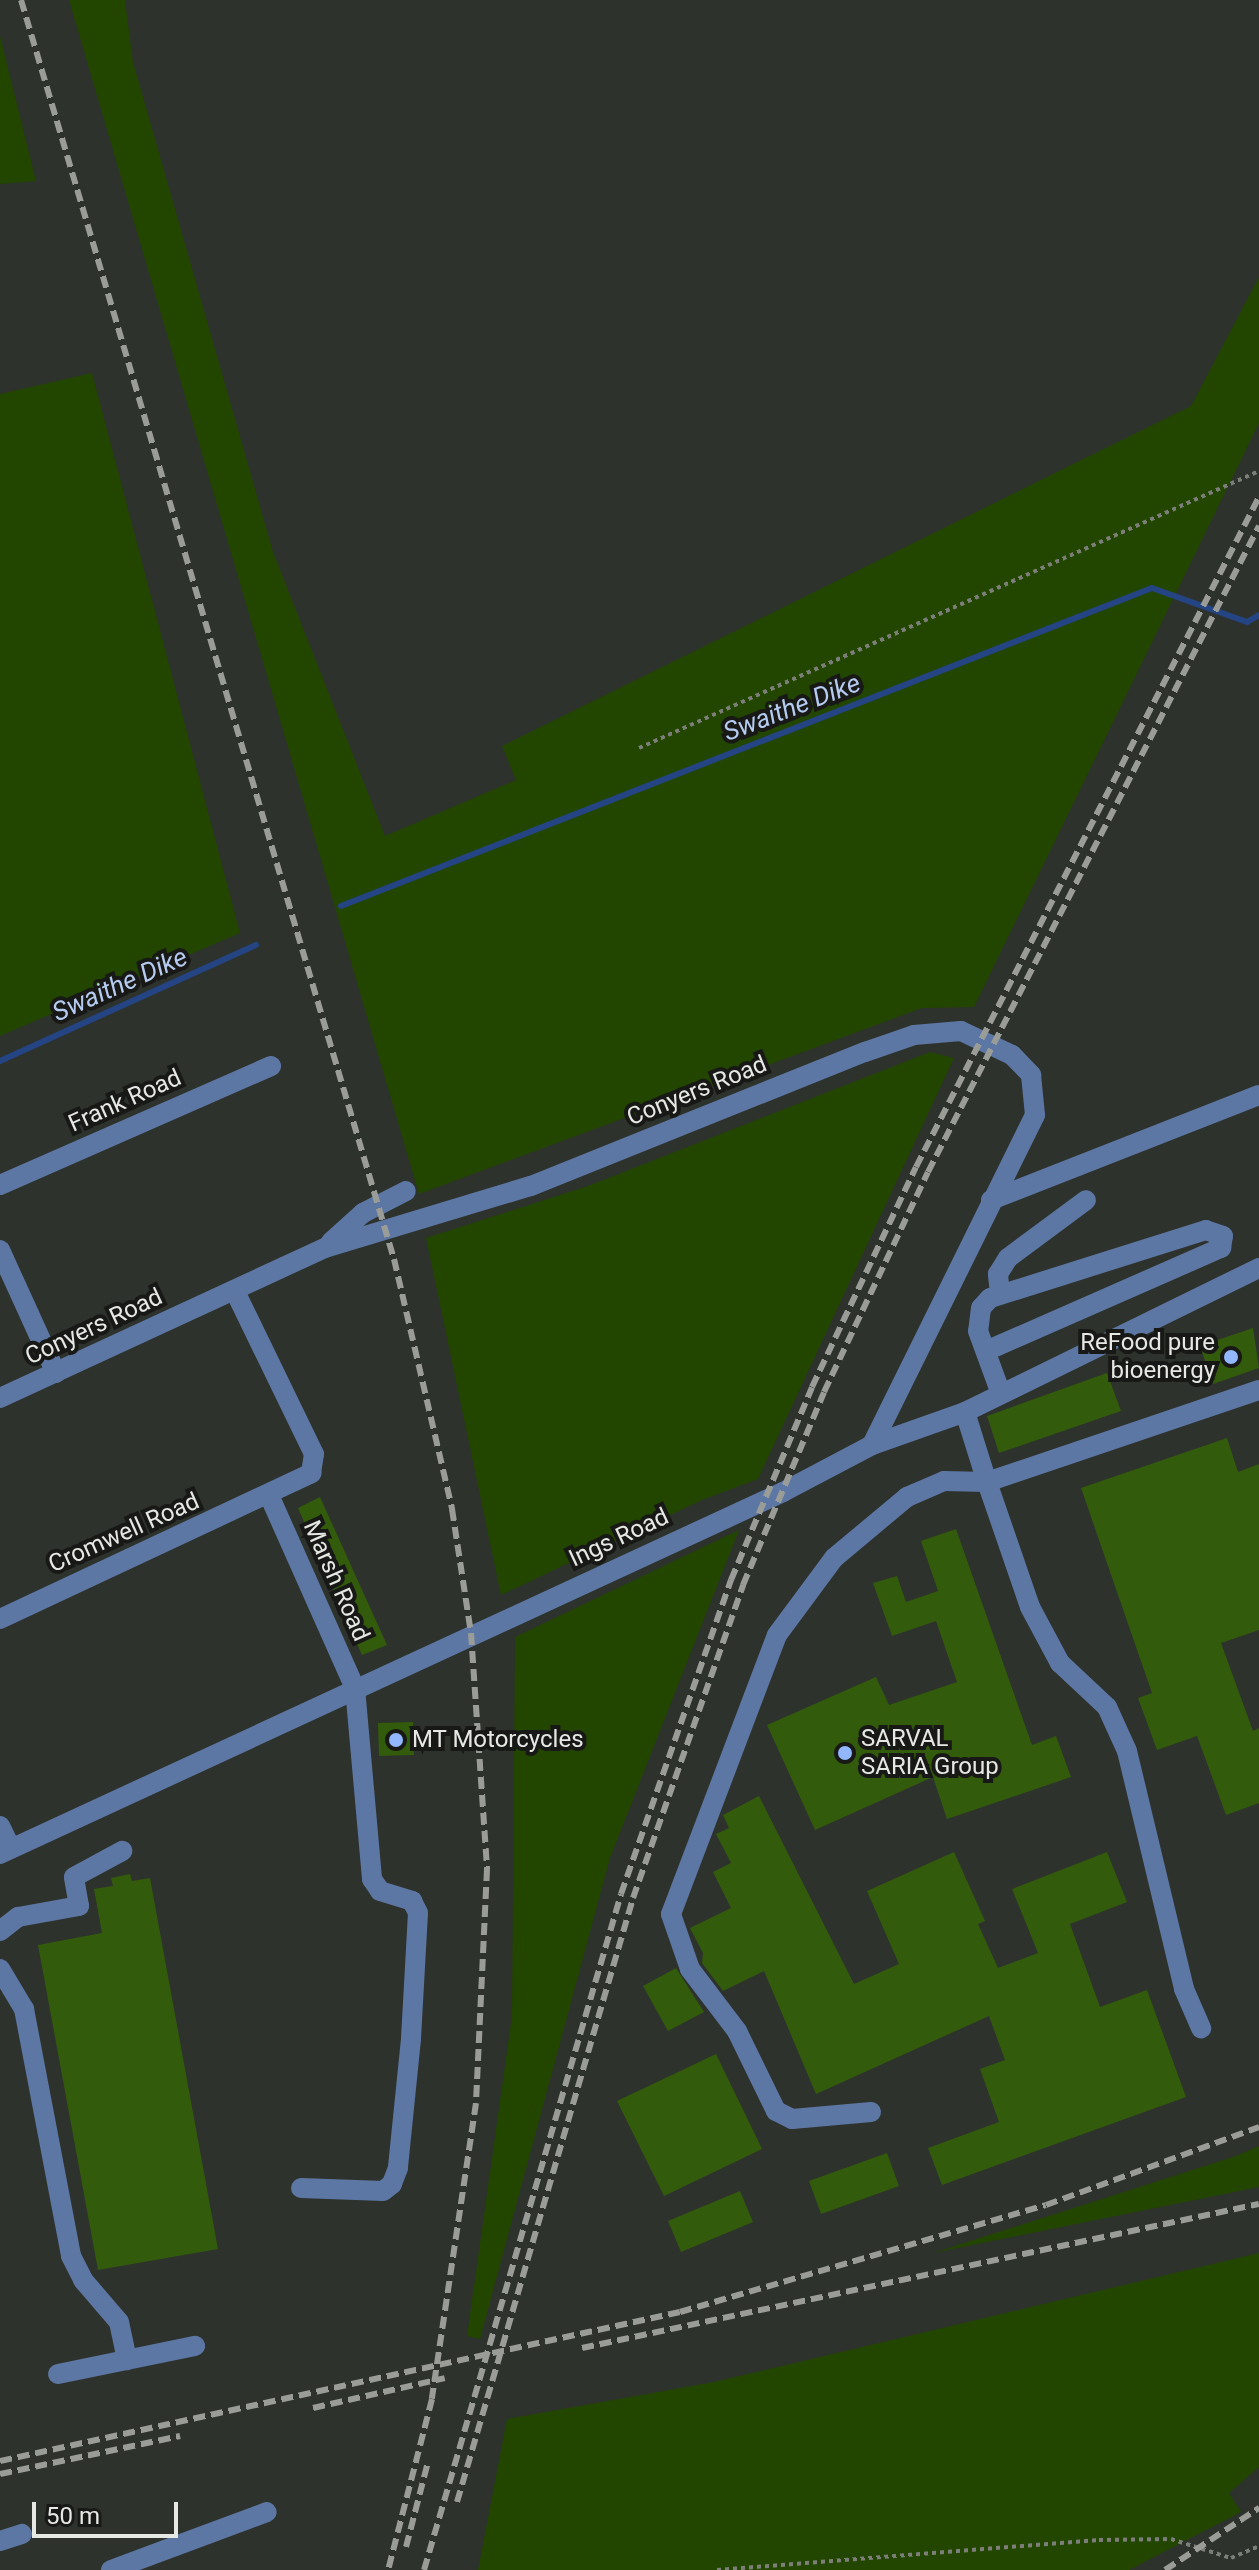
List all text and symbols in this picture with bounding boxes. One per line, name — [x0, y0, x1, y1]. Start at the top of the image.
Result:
water label: Swaithe Dike — [719, 668, 865, 748]
water label: Swaithe Dike — [48, 941, 192, 1029]
street label: Conyers Road — [623, 1050, 771, 1132]
street label: Frank Road — [64, 1063, 186, 1139]
street label: Conyers Road — [21, 1283, 167, 1371]
place label: ReFood pure bioenergy — [1080, 1329, 1215, 1385]
marker: ReFood pure bioenergy — [1222, 1348, 1240, 1366]
street label: Cromwell Road — [44, 1487, 204, 1579]
street label: Ings Road — [565, 1502, 673, 1574]
street label: Marsh Road — [297, 1516, 375, 1646]
place label: SARVAL SARIA Group — [861, 1725, 999, 1781]
place label: MT Motorcycles — [412, 1726, 584, 1754]
marker: MT Motorcycles — [387, 1731, 405, 1749]
marker: SARVAL SARIA Group — [836, 1744, 854, 1762]
scale bar — [36, 2486, 182, 2536]
text: 50 m — [46, 2502, 100, 2530]

